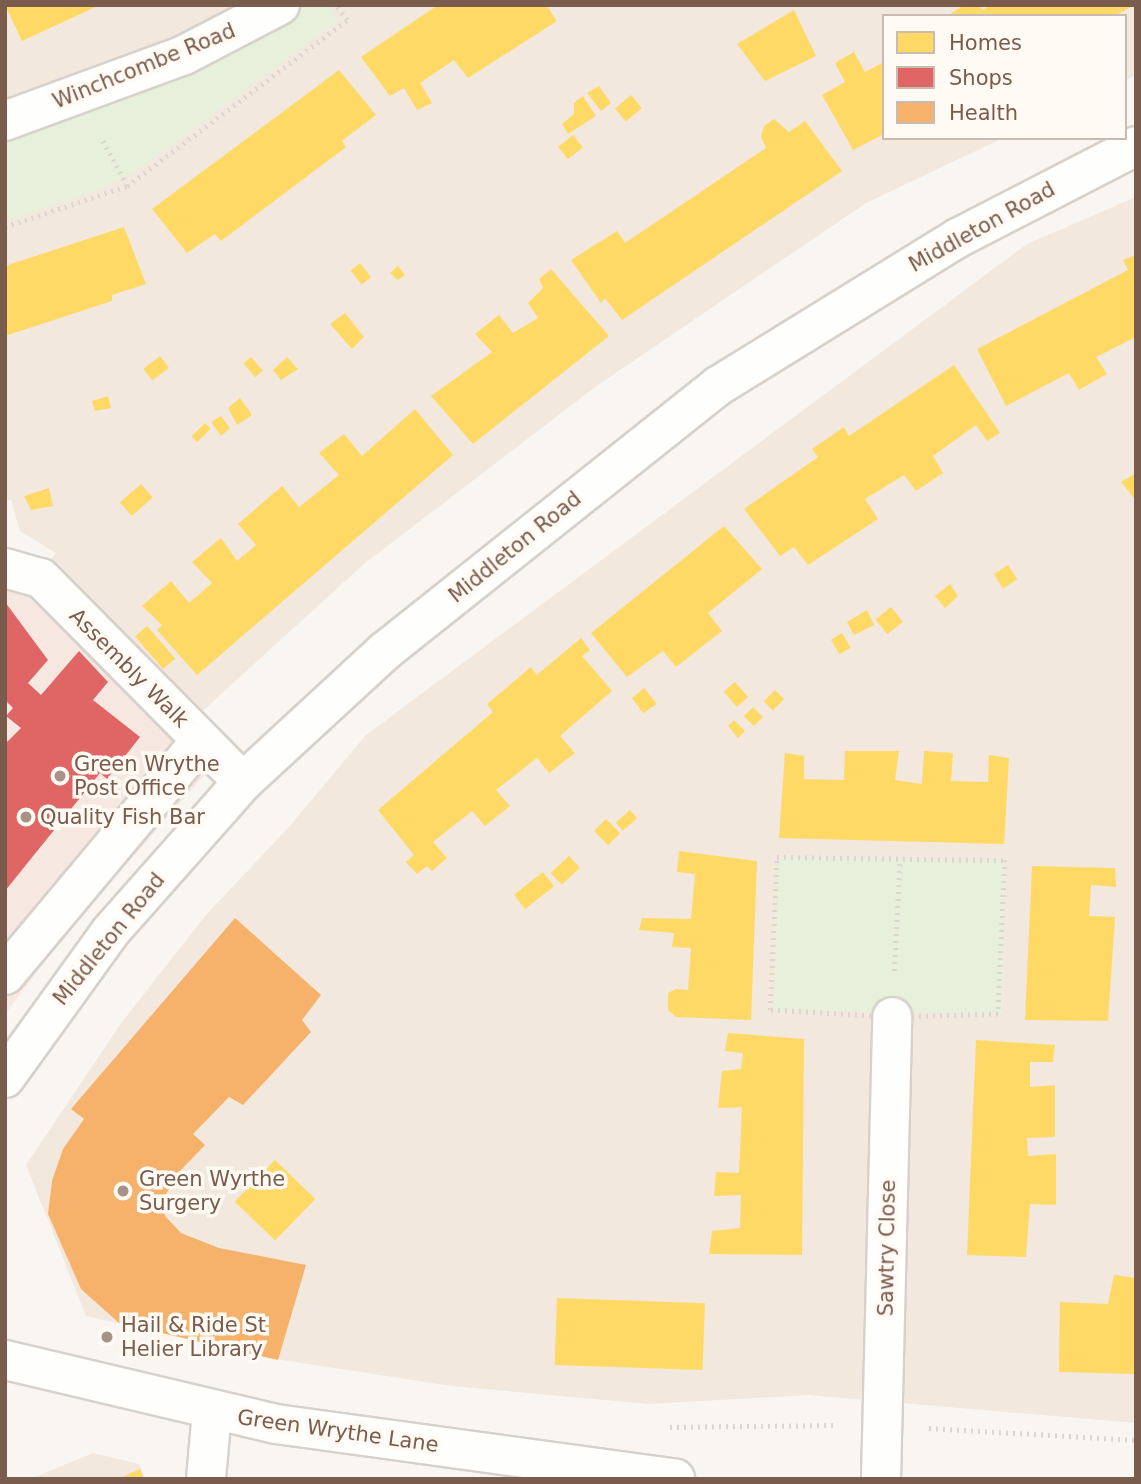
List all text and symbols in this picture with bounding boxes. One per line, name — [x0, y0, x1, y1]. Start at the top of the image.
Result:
legend — [882, 14, 1127, 140]
street label: Winchcombe Road — [49, 18, 239, 114]
text: Homes — [949, 31, 1022, 55]
text: Shops — [949, 66, 1013, 90]
text: Health — [949, 101, 1018, 125]
street label: Middleton Road — [905, 176, 1059, 278]
street label: Middleton Road — [444, 486, 586, 608]
street label: Assembly Walk — [64, 603, 194, 733]
place label: Green Wrythe Post Office — [74, 751, 220, 801]
marker: Green Wrythe Post Office — [52, 768, 68, 784]
place label: Quality Fish Bar — [40, 804, 205, 830]
marker: Quality Fish Bar — [18, 809, 34, 825]
street label: Middleton Road — [48, 868, 170, 1010]
place label: Green Wyrthe Surgery — [139, 1166, 285, 1216]
street label: Sawtry Close — [873, 1180, 901, 1316]
marker: Green Wyrthe Surgery — [113, 1181, 133, 1201]
place label: Hail & Ride St Helier Library — [121, 1312, 266, 1362]
marker: Hail & Ride St Helier Library — [99, 1329, 115, 1345]
street label: Green Wrythe Lane — [236, 1404, 440, 1458]

